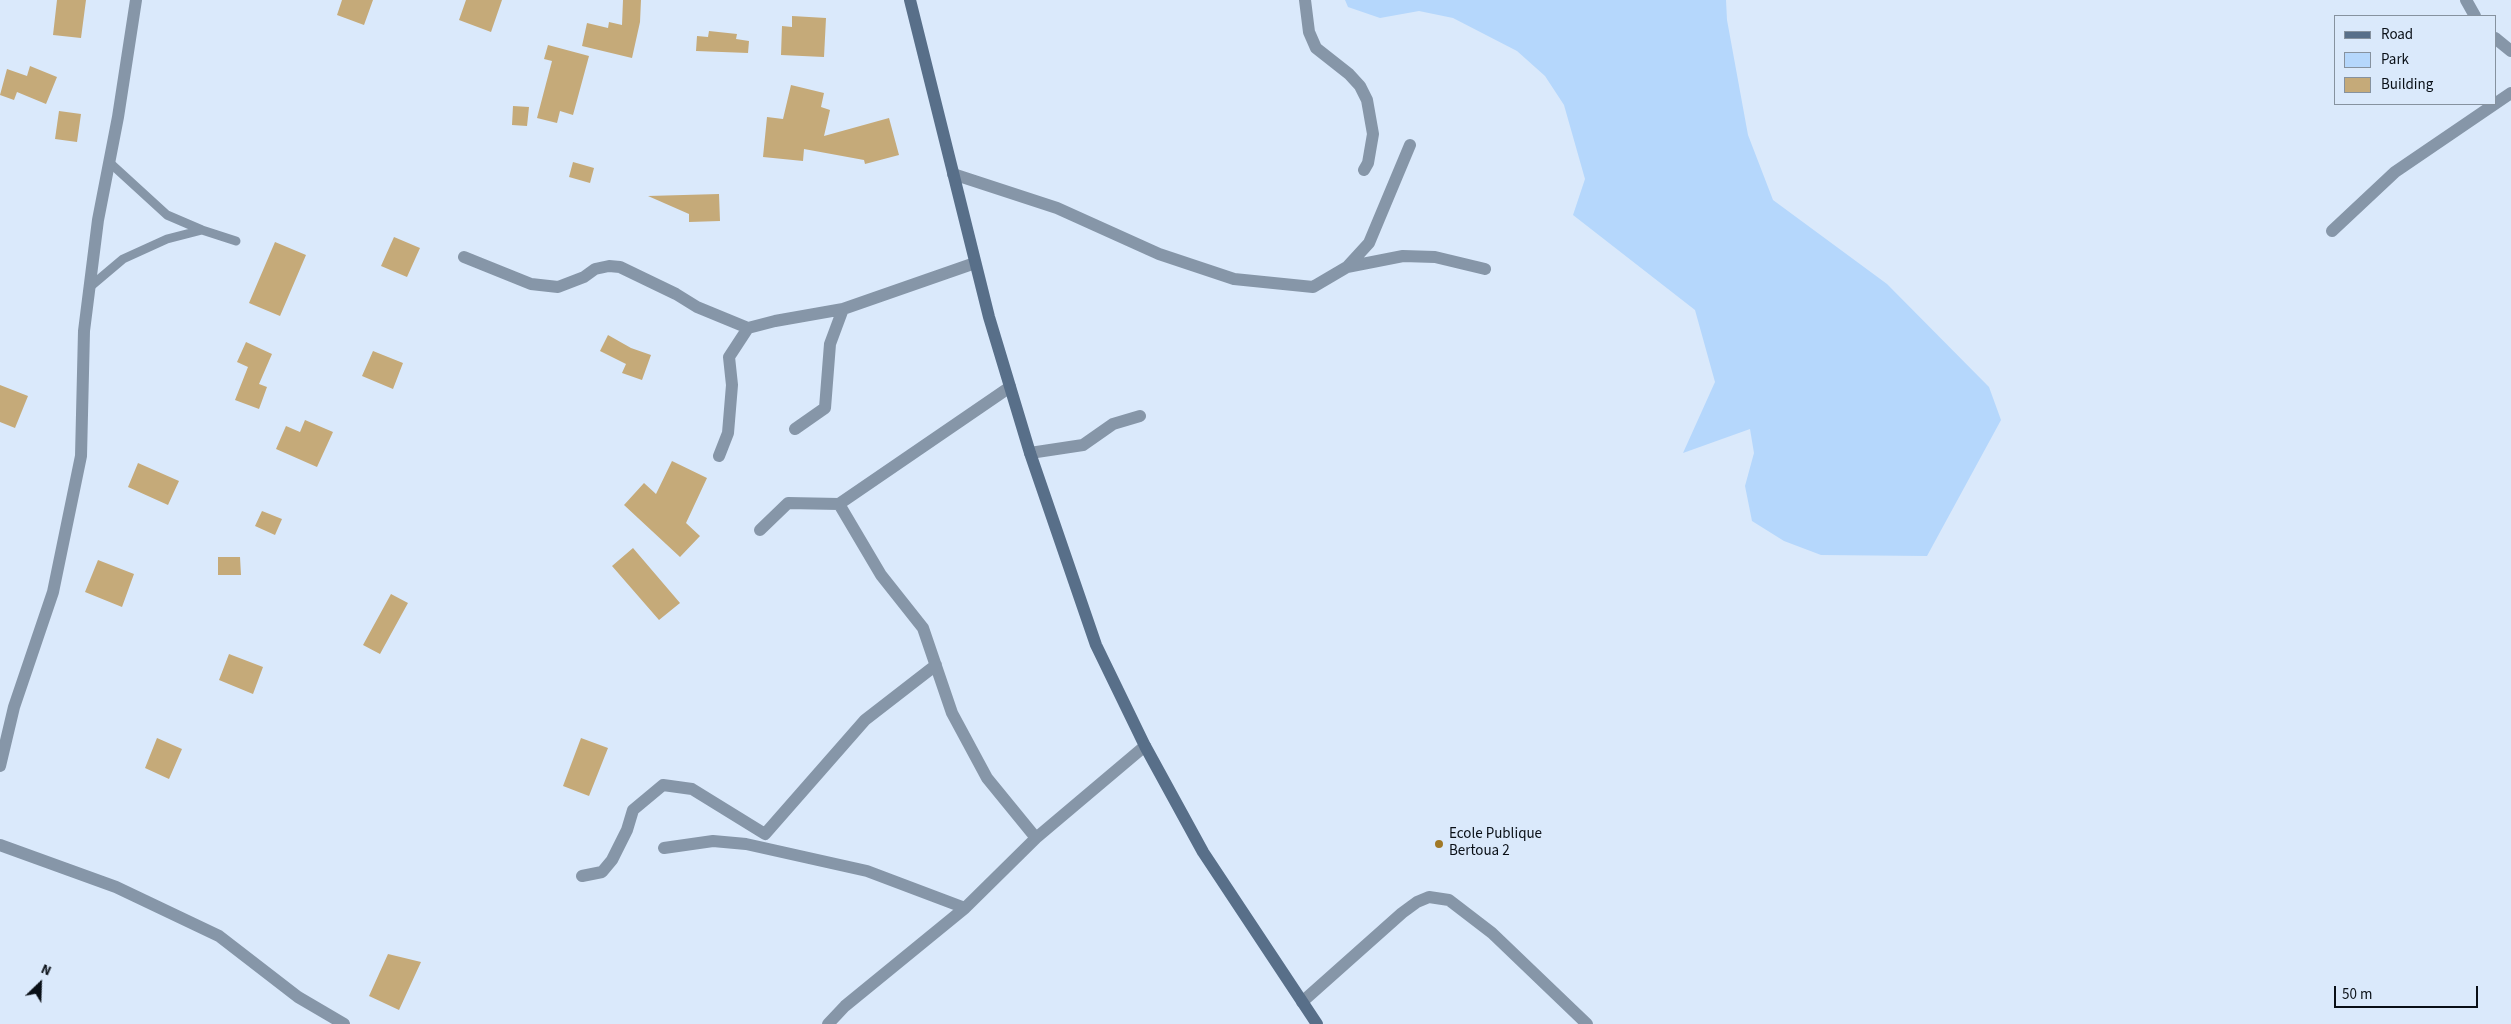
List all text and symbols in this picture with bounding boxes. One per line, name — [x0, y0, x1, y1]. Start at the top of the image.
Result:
legend — [2334, 15, 2496, 105]
text: Road — [2381, 24, 2413, 45]
text: Park — [2381, 49, 2409, 70]
text: Building — [2381, 74, 2433, 95]
place label: Ecole Publique Bertoua 2 — [1449, 826, 1542, 861]
marker: Ecole Publique Bertoua 2 — [1433, 838, 1445, 850]
north arrow — [15, 959, 65, 1009]
text: N — [38, 959, 54, 981]
scale bar — [2336, 976, 2480, 1008]
text: 50 m — [2342, 984, 2372, 1005]

